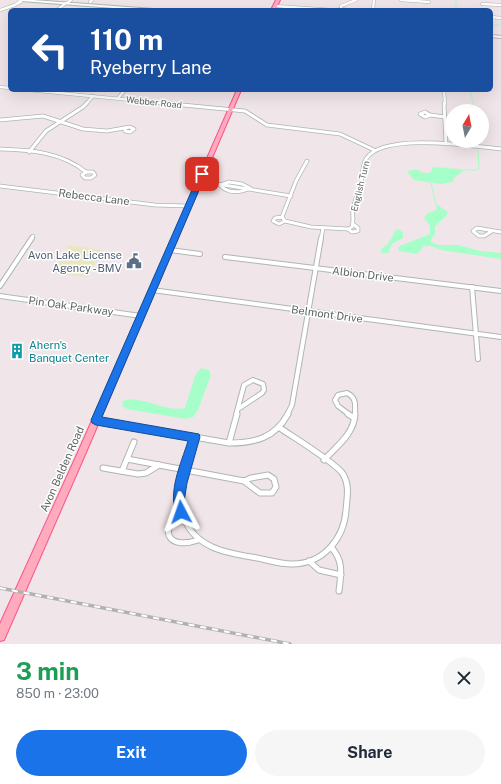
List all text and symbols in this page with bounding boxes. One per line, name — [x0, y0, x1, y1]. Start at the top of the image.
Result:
text: 110 m — [90, 23, 163, 56]
icon: left — [24, 24, 76, 76]
text: Ryeberry Lane — [90, 57, 212, 78]
street label: Webber Road — [126, 94, 182, 110]
north arrow — [445, 104, 489, 148]
map controls — [445, 104, 489, 148]
pin — [185, 157, 219, 191]
street label: English Turn — [348, 159, 372, 213]
icon: arrive — [191, 163, 213, 185]
street label: Rebecca Lane — [58, 187, 130, 207]
place label: Avon Lake License Agency - BMV — [28, 249, 123, 274]
public building icon: Avon Lake License Agency - BMV — [125, 252, 143, 270]
street label: Albion Drive — [332, 264, 394, 284]
street label: Pin Oak Parkway — [28, 294, 114, 318]
street label: Belmont Drive — [290, 303, 364, 325]
place label: Ahern's Banquet Center — [29, 339, 109, 364]
building icon: Ahern's Banquet Center — [8, 342, 26, 360]
street label: Avon Belden Road — [38, 424, 86, 514]
position arrow — [160, 491, 202, 533]
text: 3 min — [16, 657, 80, 685]
button: close — [443, 657, 485, 699]
text: 850 m · 23:00 — [16, 686, 99, 701]
button: Exit — [16, 730, 247, 776]
button: Share — [255, 730, 485, 776]

